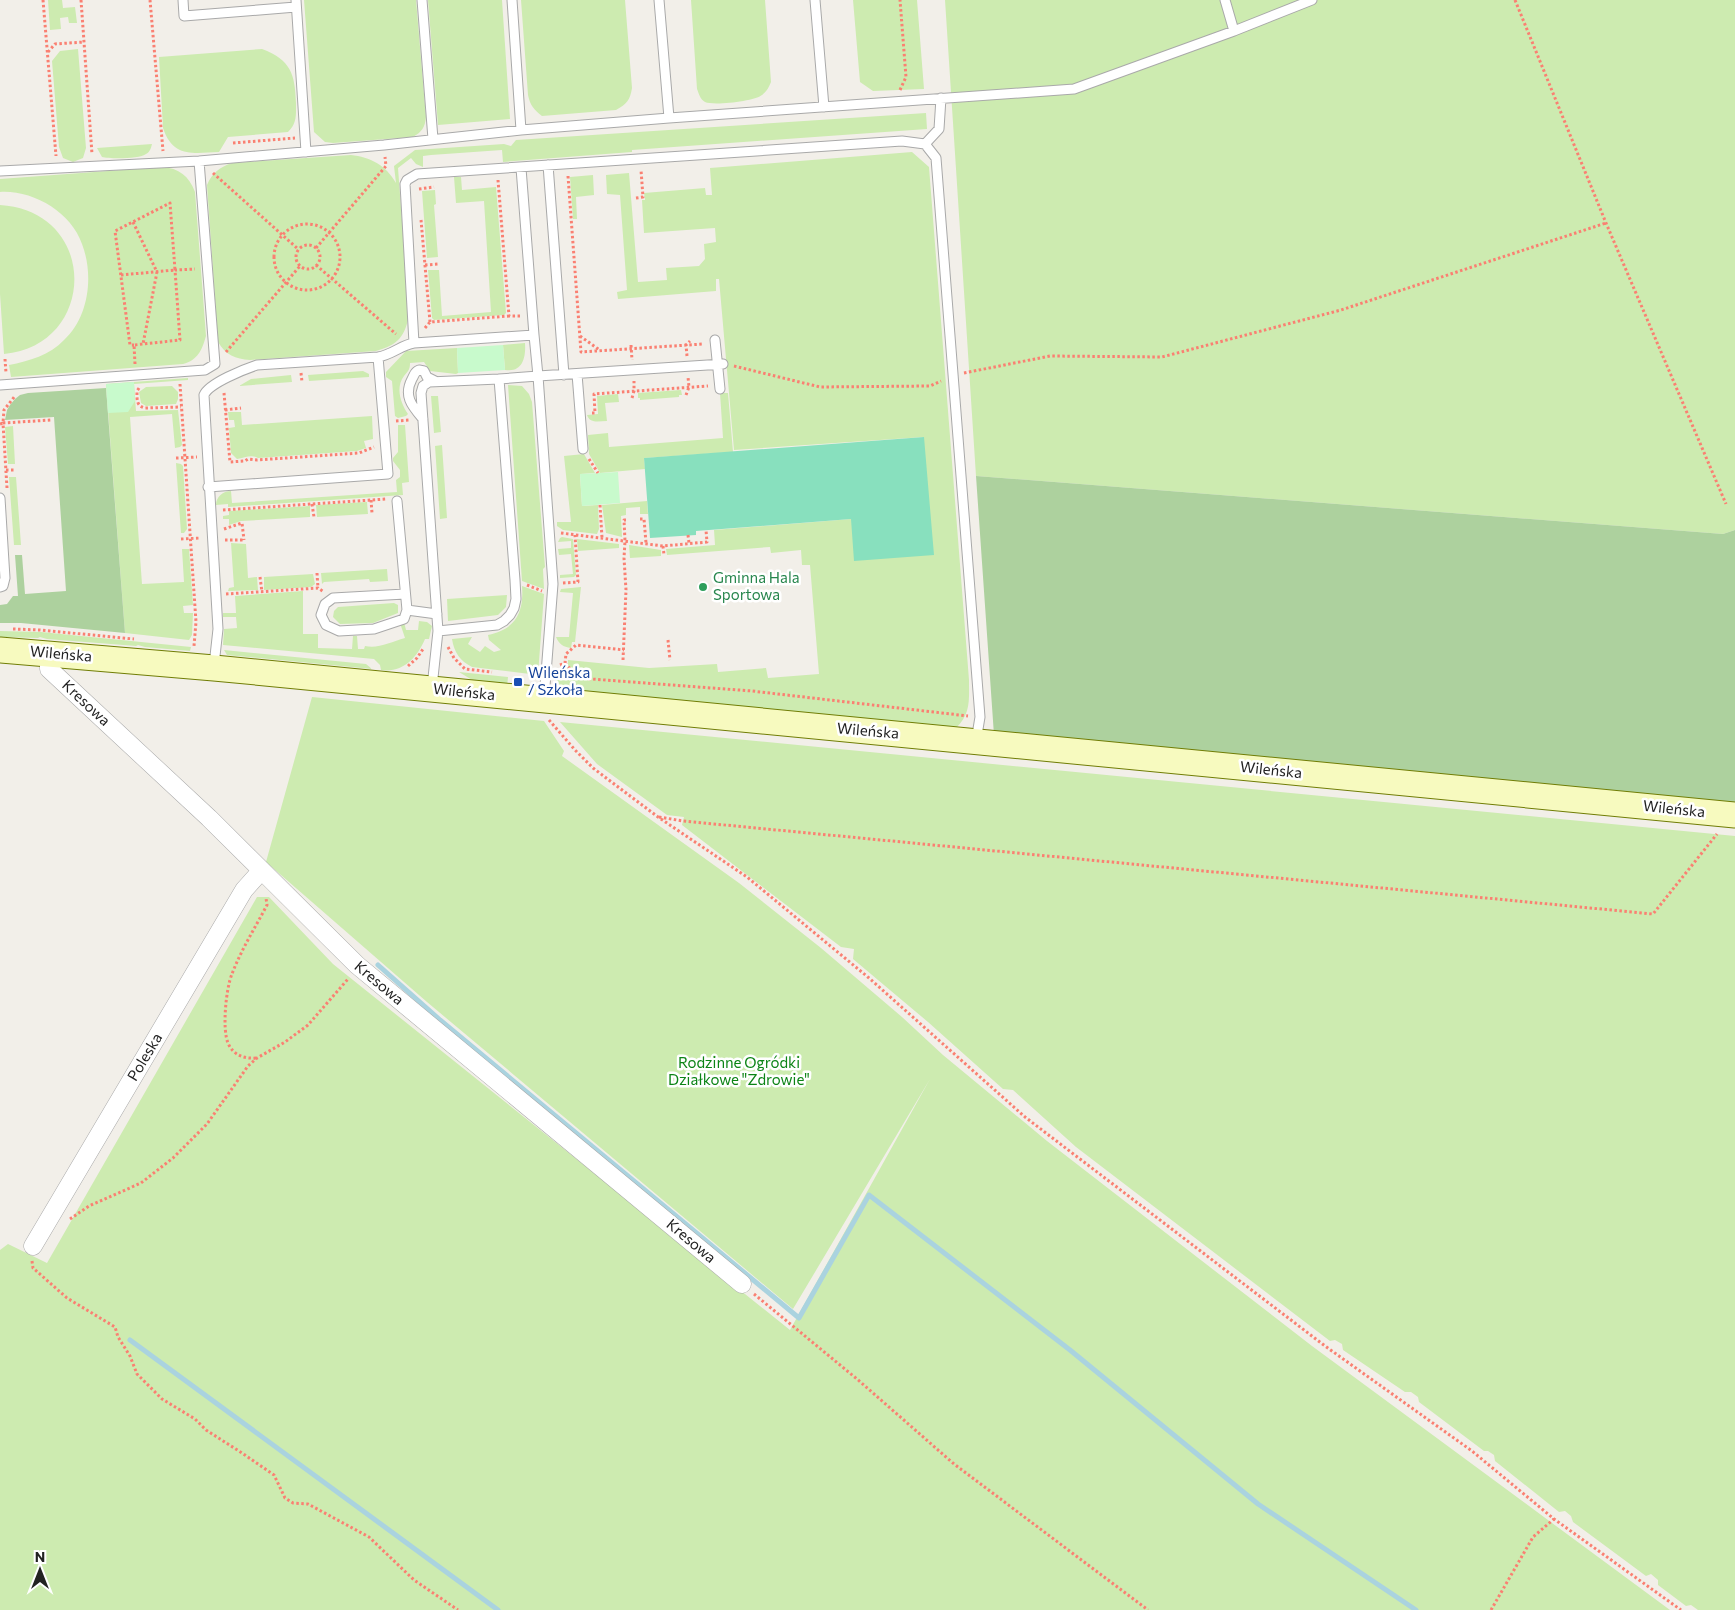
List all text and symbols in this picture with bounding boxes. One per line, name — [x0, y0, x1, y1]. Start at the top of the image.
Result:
place label: Gminna Hala Sportowa — [713, 568, 800, 603]
marker: Gminna Hala Sportowa — [697, 581, 709, 593]
street label: Wileńska — [29, 641, 93, 665]
place label: Wileńska / Szkoła — [528, 663, 590, 698]
street label: Kresowa — [59, 676, 114, 729]
marker: Wileńska / Szkoła — [512, 676, 524, 688]
street label: Wileńska — [432, 679, 496, 703]
street label: Wileńska — [836, 718, 900, 742]
street label: Wileńska — [1239, 757, 1303, 781]
street label: Wileńska — [1642, 796, 1706, 820]
street label: Kresowa — [351, 956, 408, 1008]
street label: Poleska — [123, 1029, 165, 1084]
park label: Rodzinne Ogródki Działkowe "Zdrowie" — [668, 1053, 810, 1088]
street label: Kresowa — [663, 1214, 720, 1266]
north arrow — [15, 1545, 65, 1595]
text: N — [35, 1548, 45, 1565]

